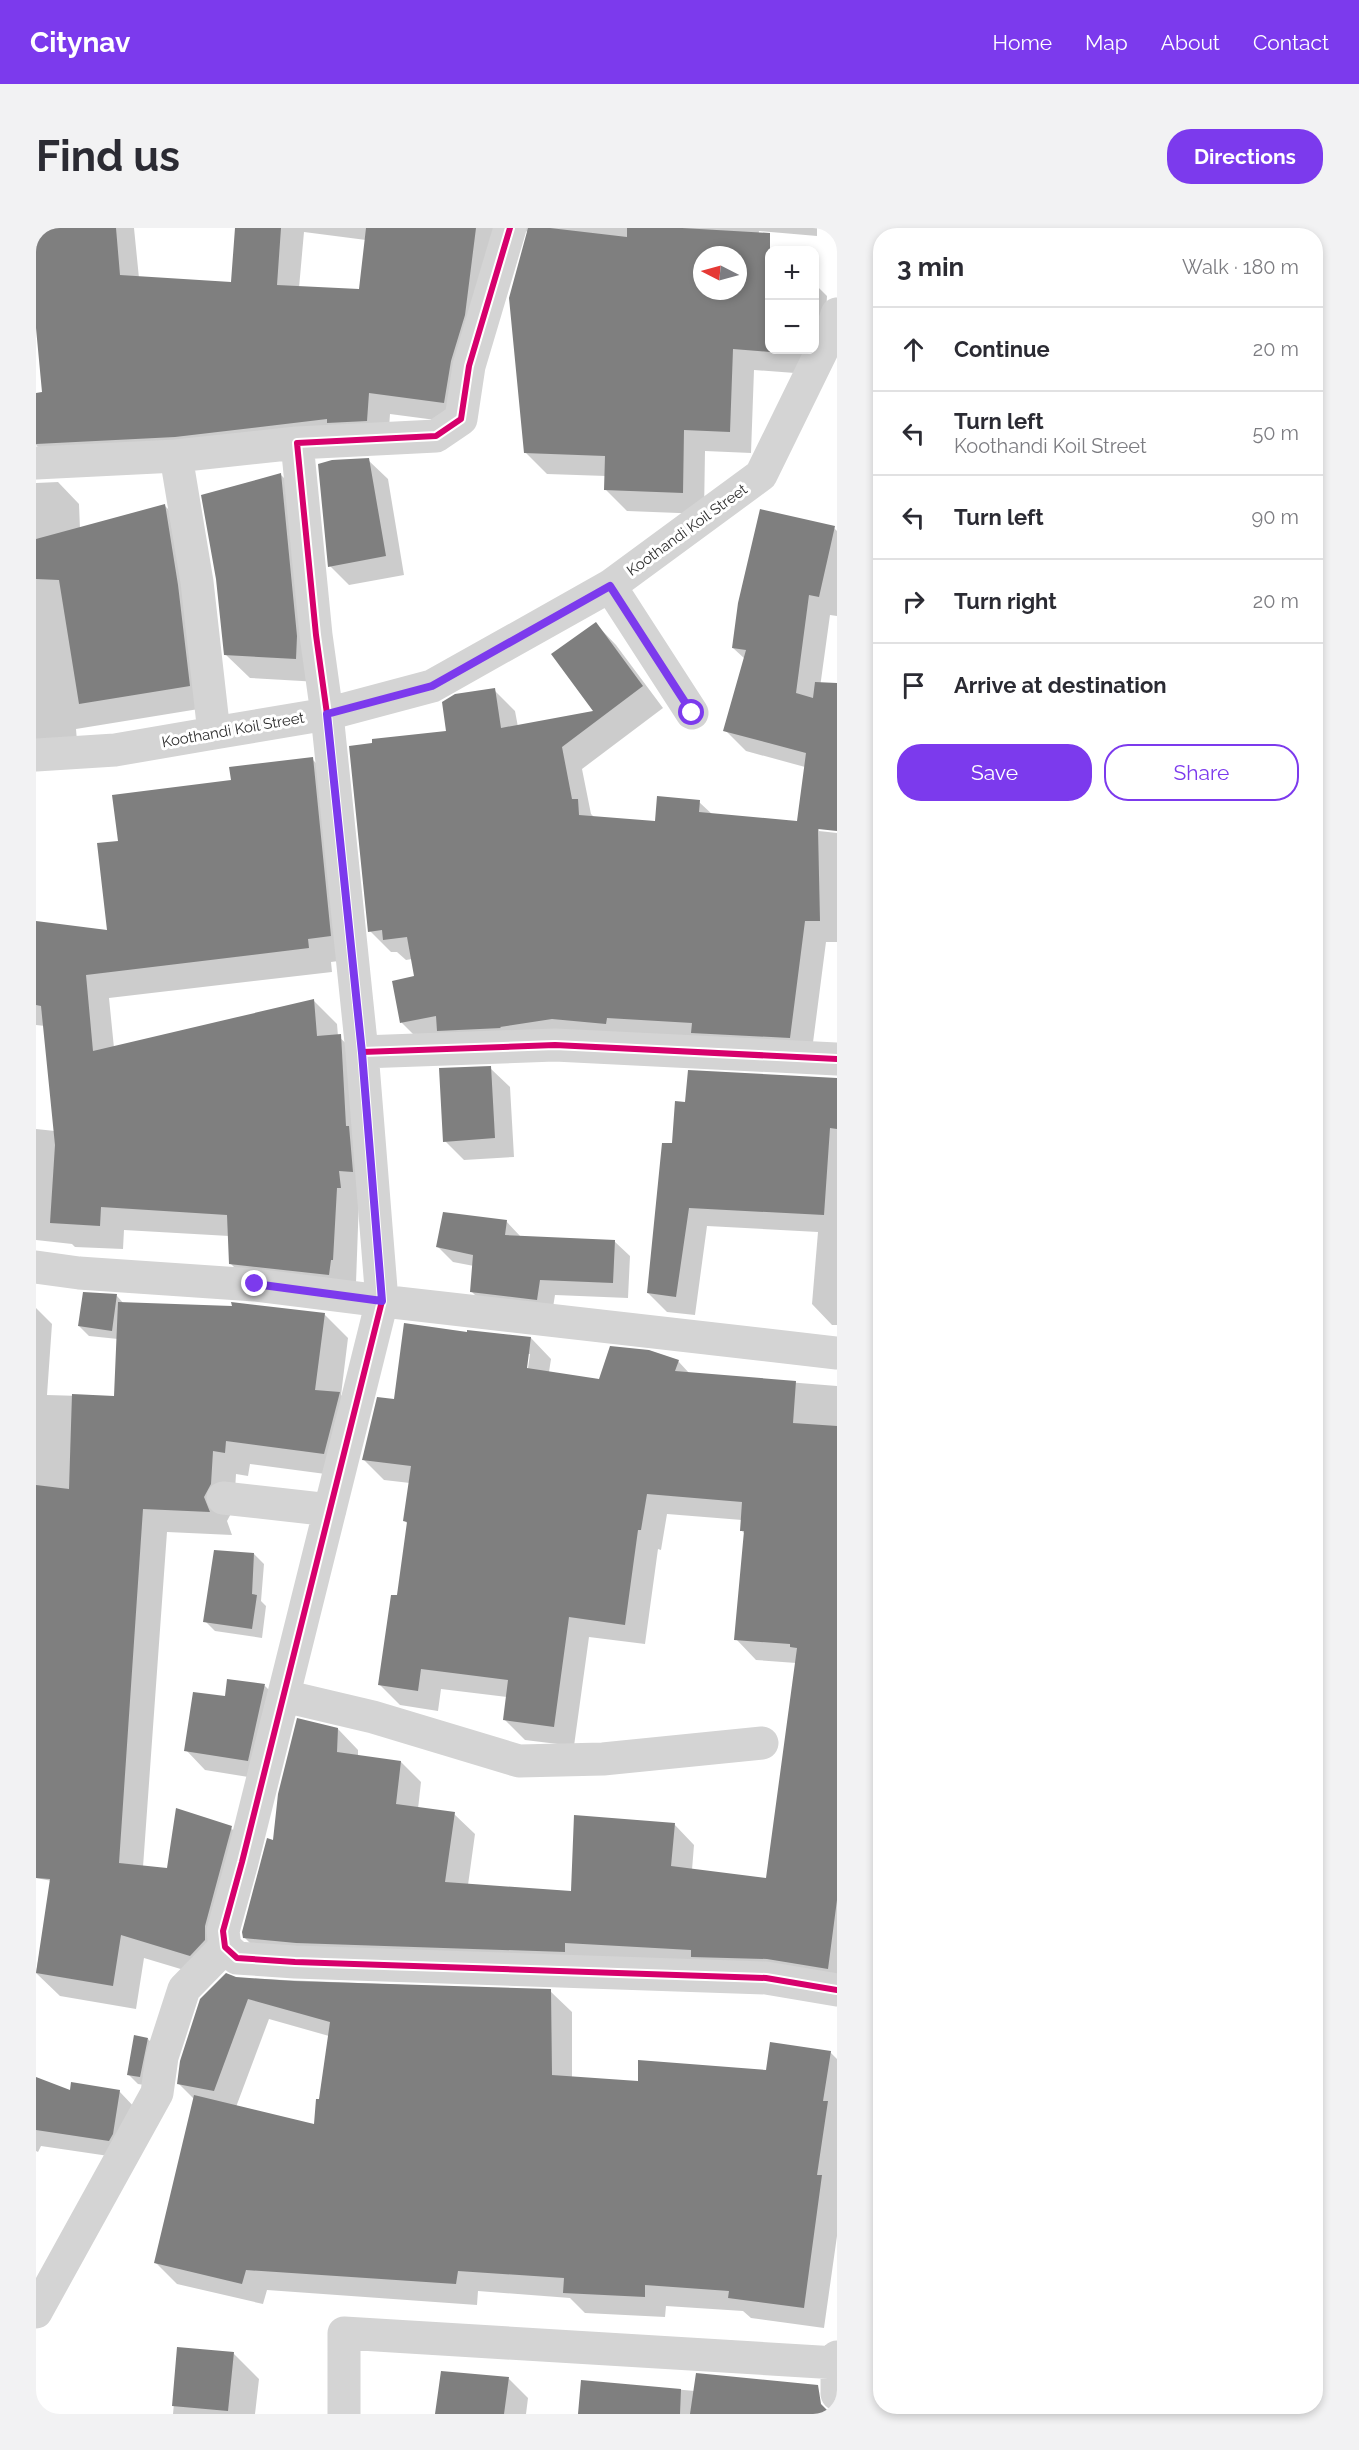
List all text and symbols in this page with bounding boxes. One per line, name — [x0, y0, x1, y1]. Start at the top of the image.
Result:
text: Citynav — [30, 26, 130, 59]
text: Home — [993, 30, 1052, 55]
text: Map — [1085, 30, 1128, 55]
text: About — [1161, 30, 1220, 55]
text: Contact — [1253, 30, 1329, 55]
button: Directions — [1167, 129, 1323, 184]
text: Find us — [36, 132, 180, 181]
north arrow — [693, 246, 747, 300]
map controls — [765, 246, 819, 354]
button: + — [765, 246, 819, 300]
text: 3 min — [897, 252, 964, 282]
text: Walk · 180 m — [1182, 255, 1299, 279]
button: − — [765, 300, 819, 354]
icon: ahead — [897, 333, 930, 366]
text: Continue — [954, 336, 1050, 362]
text: 20 m — [1253, 337, 1299, 361]
text: Turn left — [954, 408, 1044, 434]
icon: left — [897, 417, 930, 450]
text: 50 m — [1252, 421, 1299, 445]
text: Koothandi Koil Street — [954, 434, 1147, 458]
street label: Koothandi Koil Street — [623, 480, 751, 580]
icon: left — [897, 501, 930, 534]
text: Turn left — [954, 504, 1044, 530]
text: 90 m — [1252, 505, 1299, 529]
icon: right — [897, 585, 930, 618]
text: Turn right — [954, 588, 1057, 614]
text: 20 m — [1253, 589, 1299, 613]
icon: arrive — [897, 669, 930, 702]
text: Arrive at destination — [954, 672, 1167, 698]
route start — [678, 699, 704, 725]
street label: Koothandi Koil Street — [160, 709, 306, 751]
button: Save — [897, 744, 1092, 801]
button: Share — [1104, 744, 1299, 801]
route end — [241, 1270, 267, 1296]

